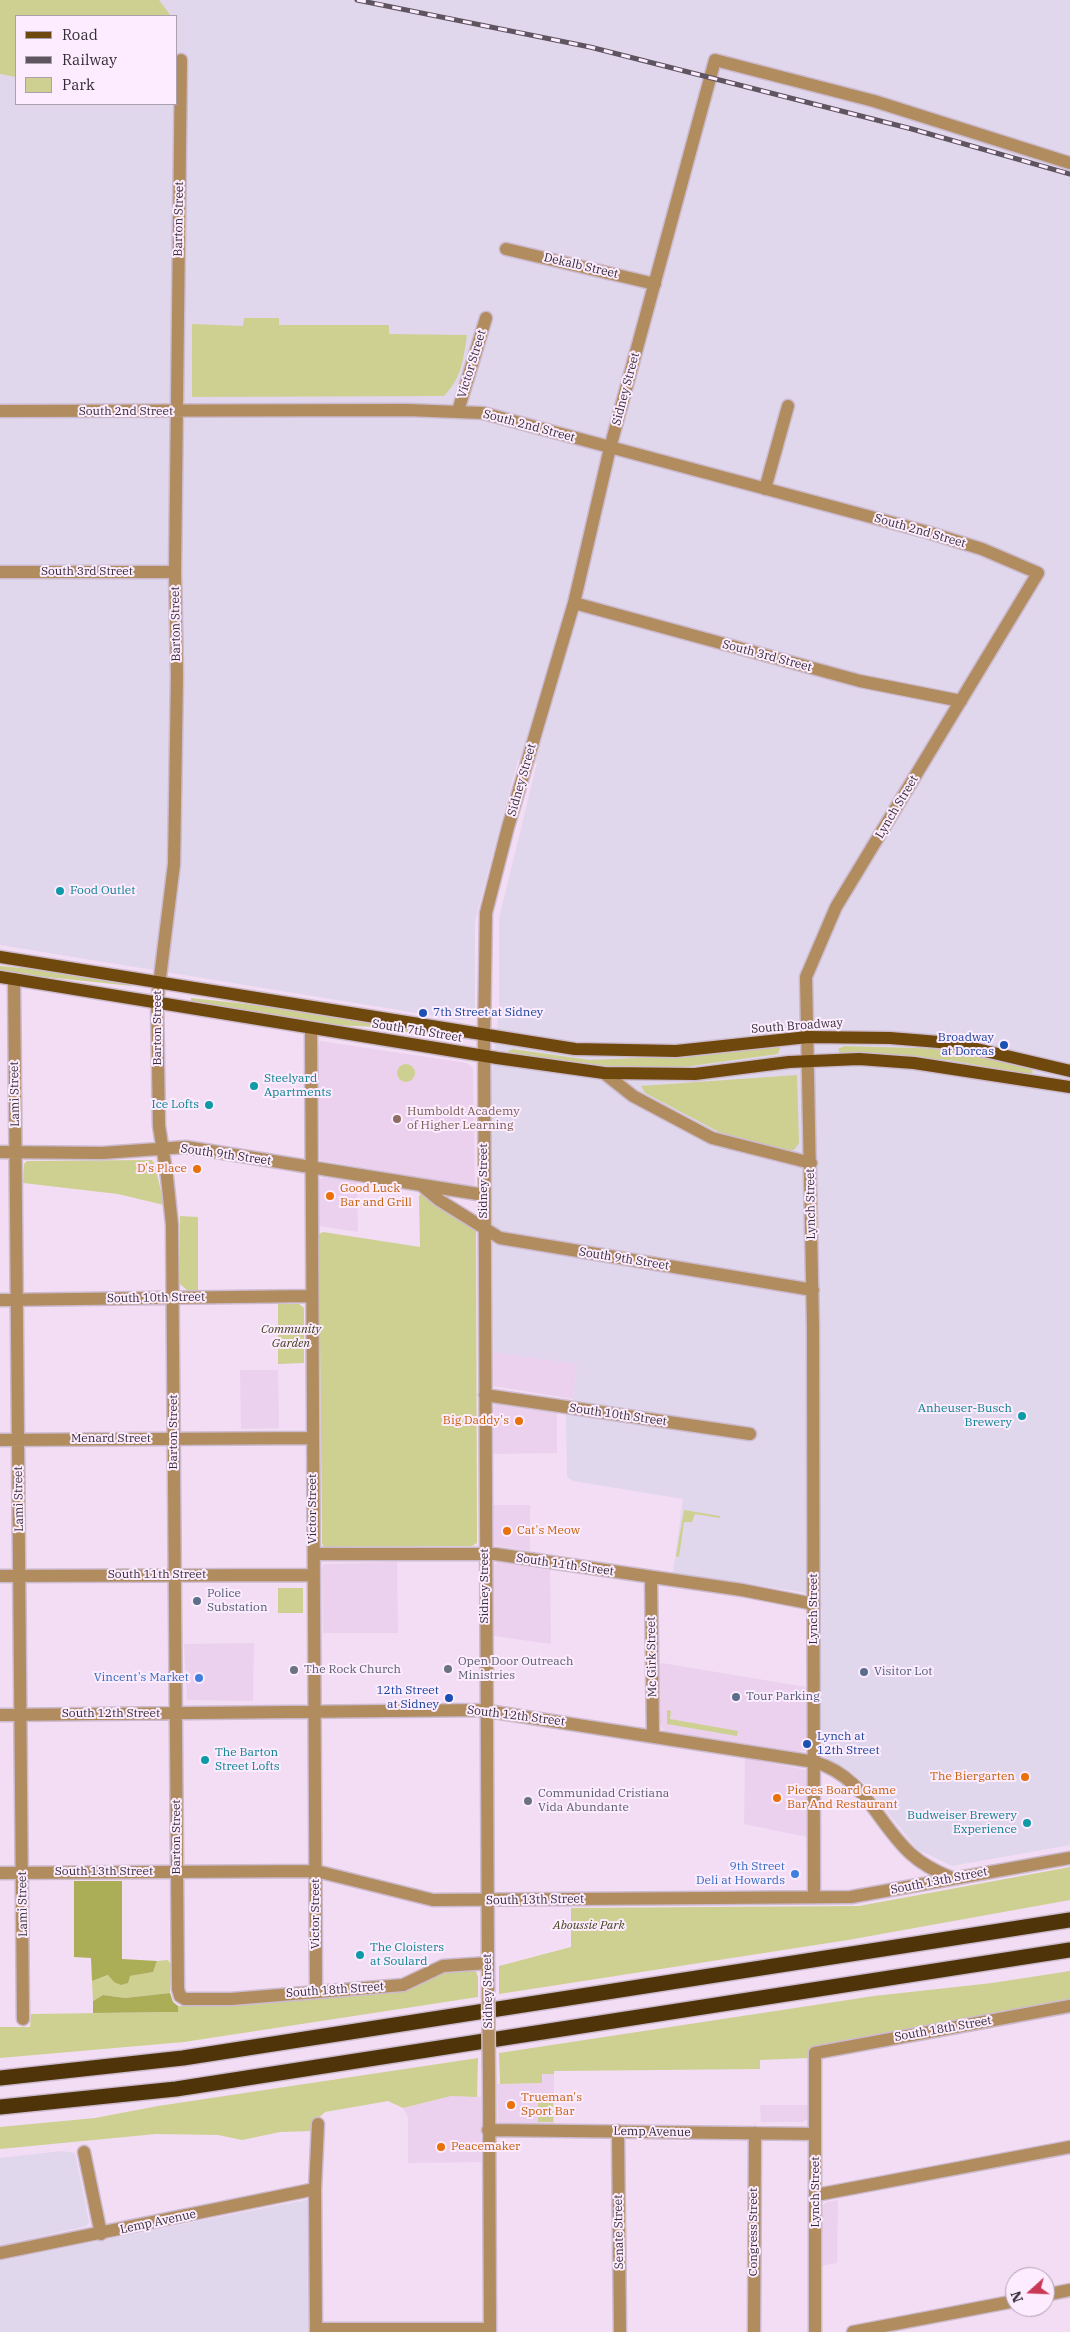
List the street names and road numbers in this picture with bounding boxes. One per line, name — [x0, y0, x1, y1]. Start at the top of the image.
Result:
street label: Barton Street — [171, 181, 187, 257]
street label: Dekalb Street — [542, 250, 620, 282]
street label: Victor Street — [455, 328, 489, 400]
street label: Sidney Street — [609, 351, 643, 427]
street label: South 2nd Street — [79, 405, 173, 419]
street label: South 2nd Street — [482, 407, 576, 445]
street label: South 2nd Street — [873, 511, 967, 551]
street label: South 3rd Street — [41, 565, 133, 579]
street label: Barton Street — [168, 586, 184, 662]
street label: South 3rd Street — [721, 637, 813, 675]
street label: Sidney Street — [505, 742, 539, 818]
street label: Lynch Street — [873, 773, 921, 841]
street label: Barton Street — [151, 990, 165, 1066]
street label: South Broadway — [751, 1016, 843, 1036]
street label: South 7th Street — [371, 1017, 463, 1045]
street label: Lami Street — [7, 1061, 23, 1127]
street label: South 9th Street — [180, 1142, 272, 1168]
street label: Sidney Street — [477, 1143, 491, 1219]
street label: Lynch Street — [803, 1168, 819, 1240]
street label: South 9th Street — [578, 1245, 670, 1273]
street label: South 10th Street — [107, 1290, 205, 1306]
street label: Barton Street — [167, 1394, 181, 1470]
street label: South 10th Street — [568, 1401, 668, 1429]
street label: Menard Street — [71, 1432, 151, 1446]
street label: Lami Street — [11, 1466, 27, 1532]
street label: Victor Street — [306, 1474, 320, 1544]
street label: Sidney Street — [478, 1548, 492, 1624]
street label: South 11th Street — [515, 1551, 615, 1579]
street label: South 11th Street — [108, 1568, 206, 1582]
street label: Lynch Street — [807, 1573, 821, 1645]
street label: Mc Girk Street — [644, 1617, 660, 1697]
street label: South 12th Street — [466, 1703, 566, 1729]
street label: South 12th Street — [62, 1707, 160, 1721]
street label: Barton Street — [170, 1799, 184, 1875]
street label: South 13th Street — [55, 1865, 153, 1879]
street label: South 13th Street — [889, 1865, 989, 1897]
street label: Lami Street — [15, 1871, 31, 1937]
street label: Victor Street — [309, 1879, 323, 1949]
street label: South 13th Street — [486, 1892, 584, 1908]
street label: Sidney Street — [480, 1953, 496, 2029]
street label: South 18th Street — [285, 1979, 385, 2001]
street label: South 18th Street — [893, 2013, 993, 2045]
street label: Lemp Avenue — [613, 2124, 691, 2140]
street label: Lynch Street — [809, 2156, 823, 2228]
street label: Congress Street — [747, 2188, 761, 2276]
street label: Senate Street — [611, 2195, 627, 2269]
street label: Lemp Avenue — [119, 2207, 197, 2237]

